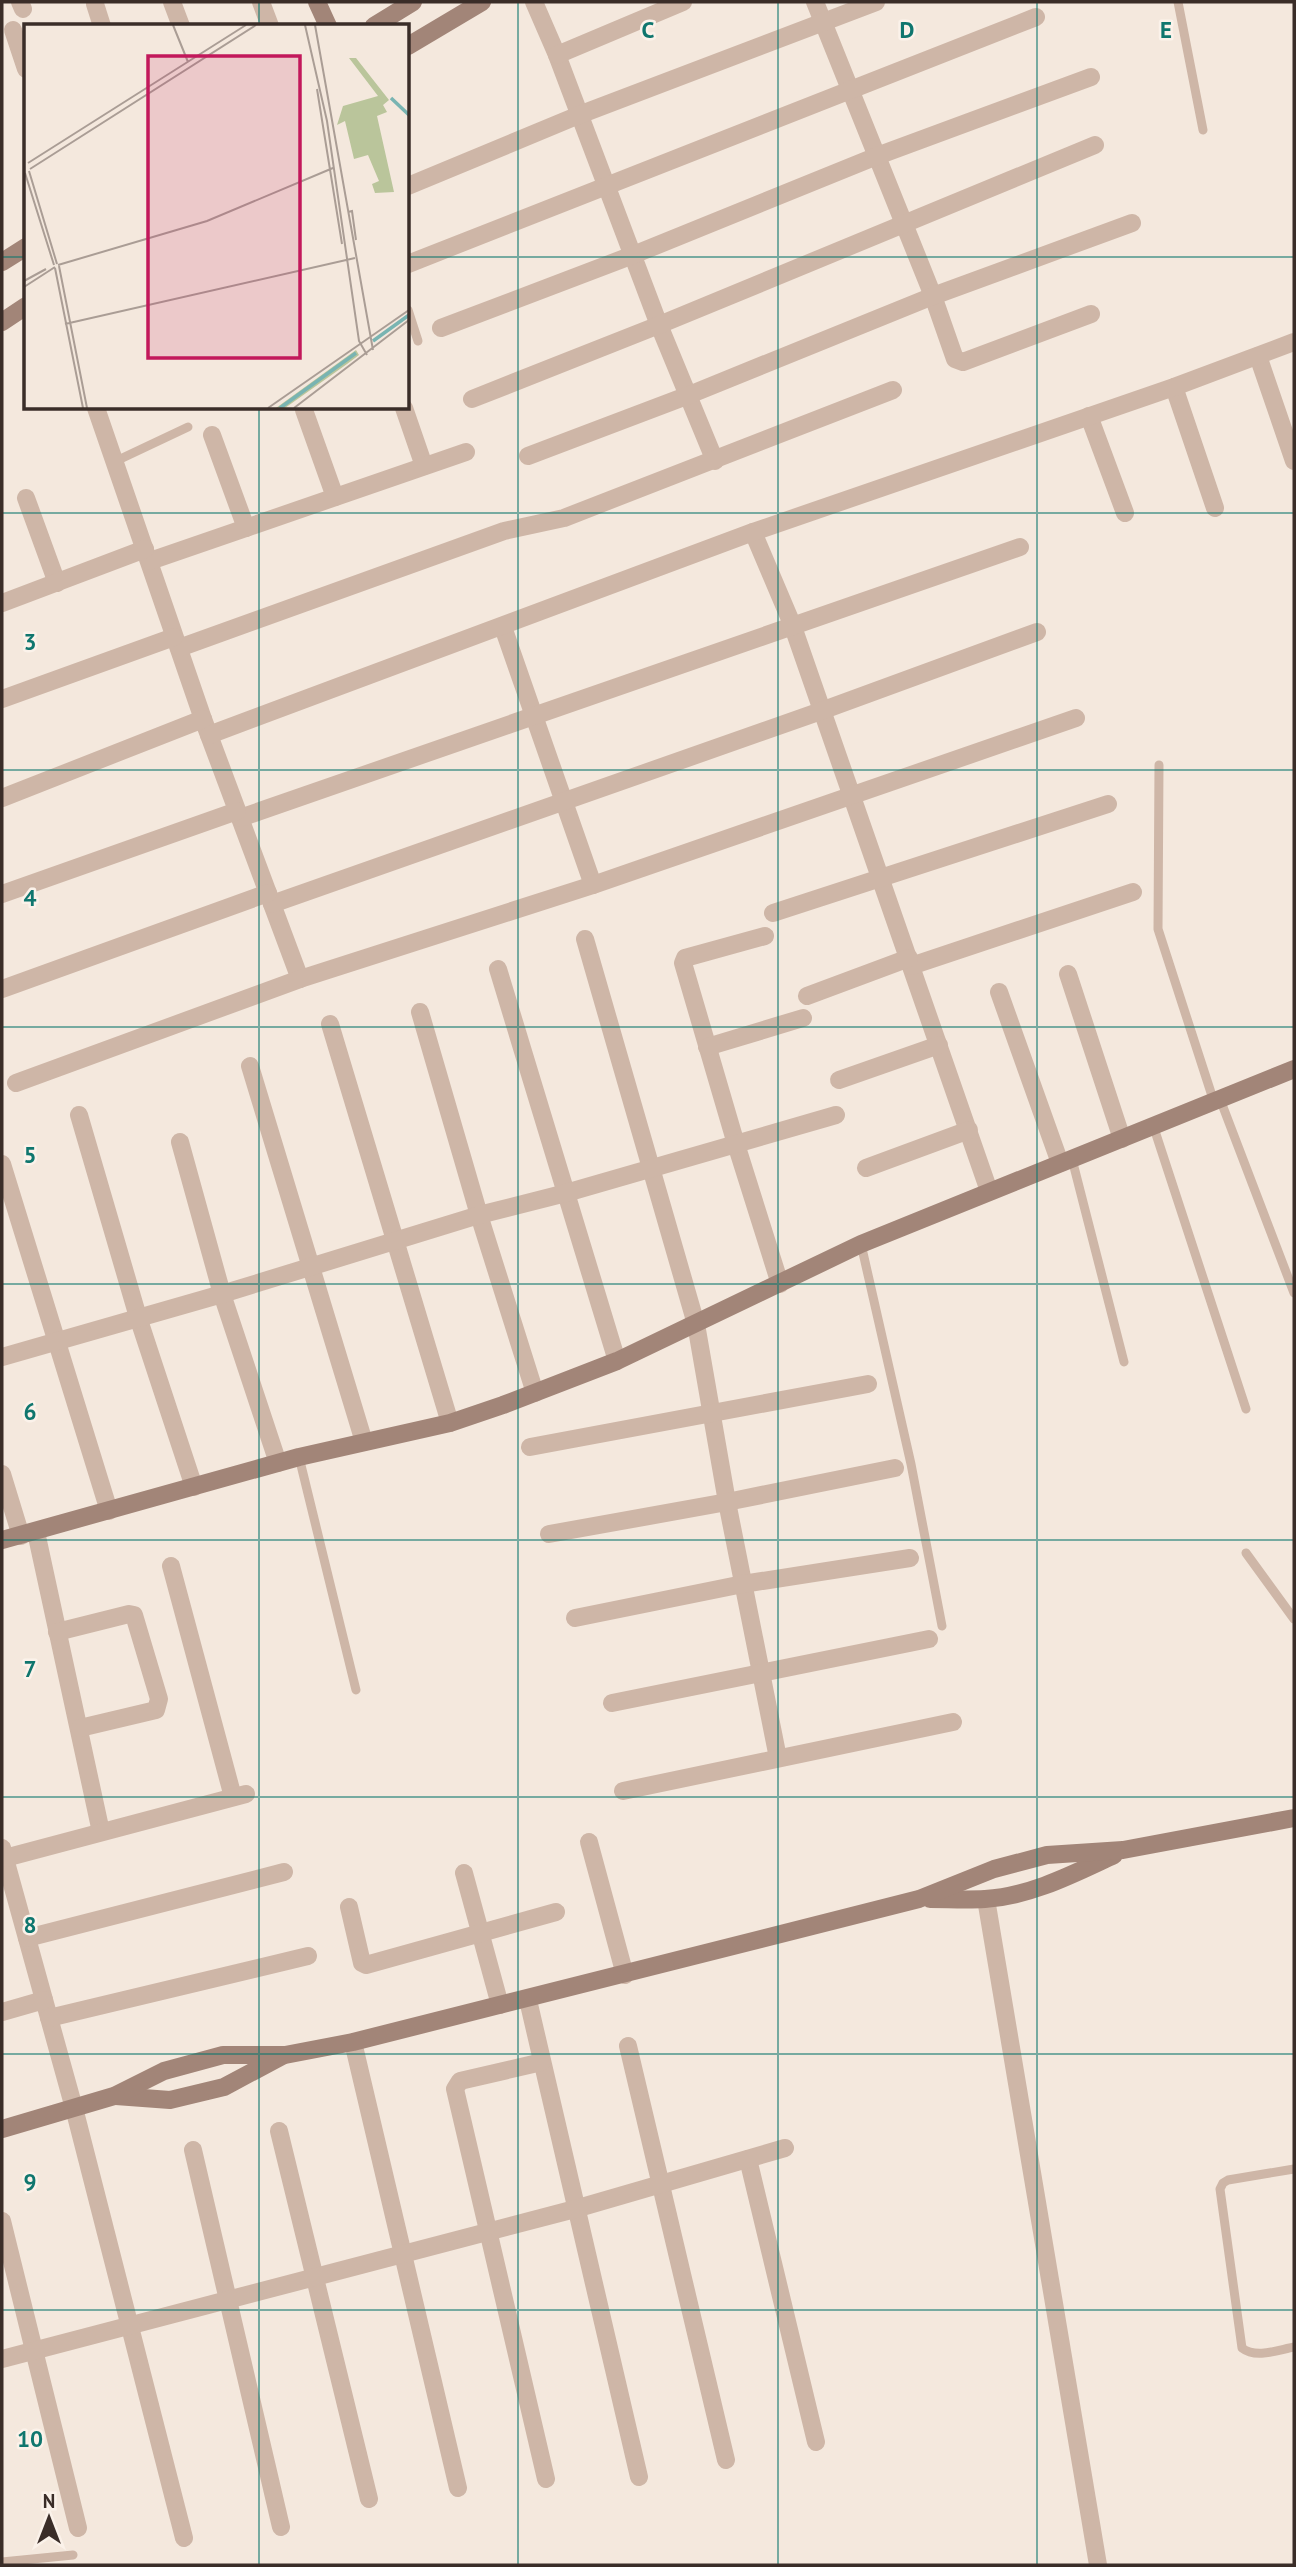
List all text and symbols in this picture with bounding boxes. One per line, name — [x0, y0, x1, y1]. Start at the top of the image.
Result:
text: C — [642, 15, 655, 44]
text: D — [900, 15, 914, 44]
text: E — [1160, 15, 1172, 44]
inset map — [24, 24, 410, 410]
text: 3 — [23, 627, 37, 656]
text: 4 — [23, 883, 37, 912]
text: 5 — [23, 1140, 37, 1169]
text: 6 — [23, 1397, 37, 1426]
text: 7 — [23, 1654, 37, 1683]
text: 8 — [23, 1910, 37, 1939]
text: 9 — [23, 2167, 37, 2196]
text: 10 — [17, 2424, 43, 2453]
north arrow — [14, 2483, 84, 2553]
text: N — [43, 2489, 55, 2513]

